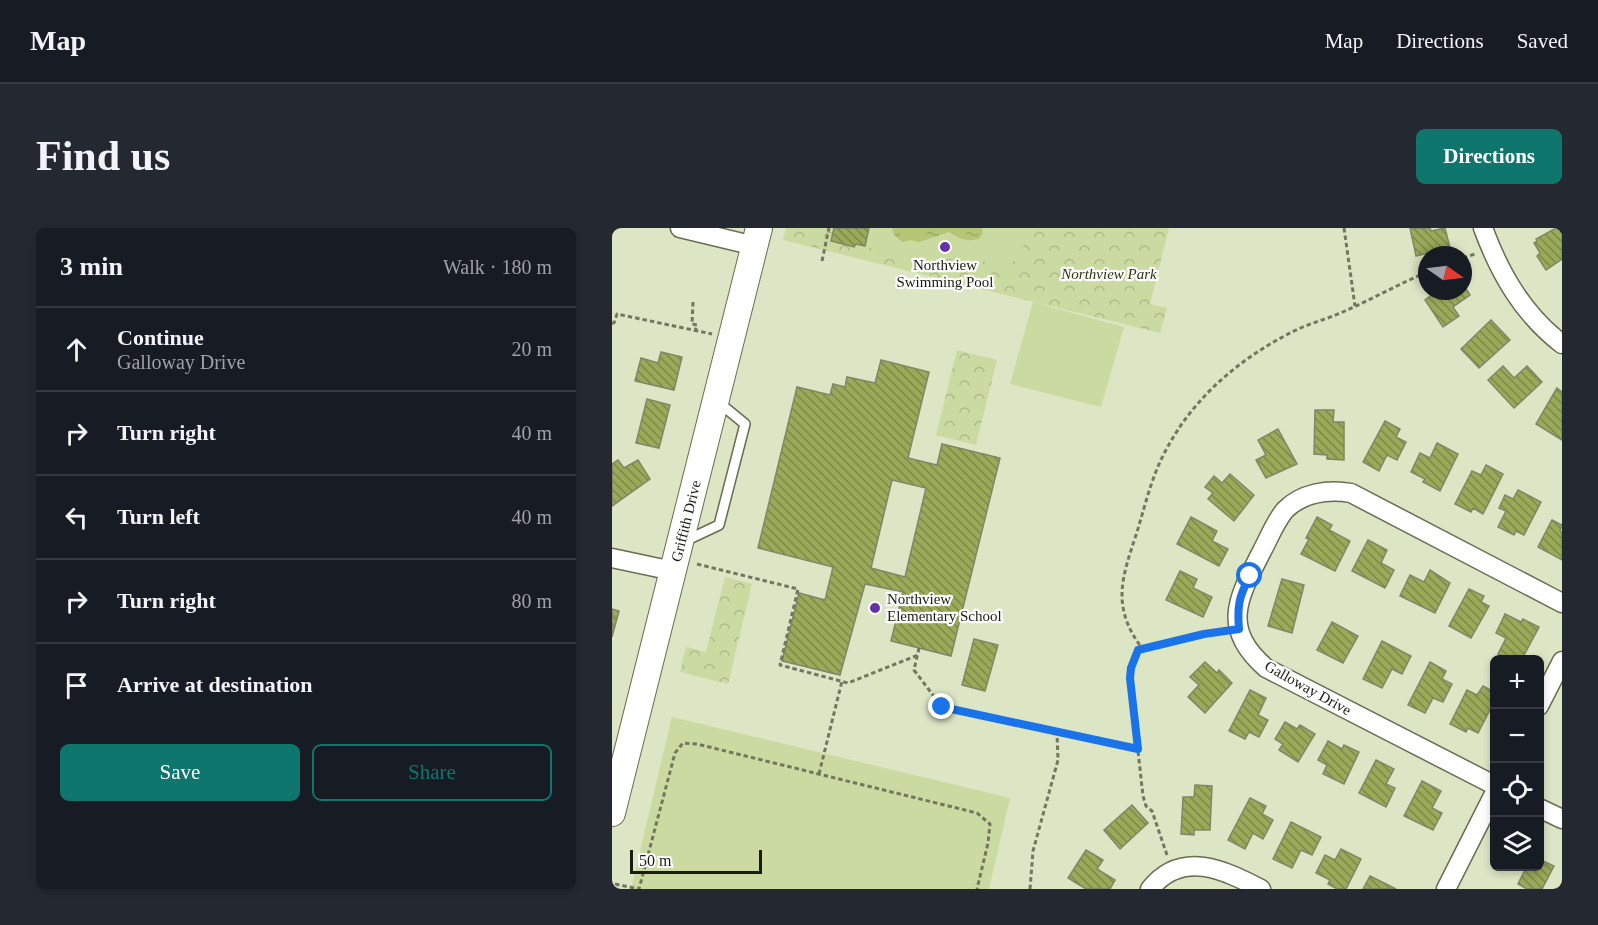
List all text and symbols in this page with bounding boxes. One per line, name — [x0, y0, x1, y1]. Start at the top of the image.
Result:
text: Map — [30, 25, 86, 56]
text: Map — [1325, 29, 1363, 53]
text: Directions — [1396, 29, 1484, 53]
text: Saved — [1517, 29, 1568, 53]
button: Directions — [1416, 129, 1562, 184]
text: Find us — [36, 133, 170, 179]
marker: Northview Swimming Pool — [938, 240, 952, 254]
north arrow — [1418, 246, 1472, 300]
text: 3 min — [60, 252, 123, 281]
text: Walk · 180 m — [443, 256, 552, 278]
place label: Northview Swimming Pool — [896, 257, 994, 290]
park label: Northview Park — [1060, 266, 1157, 282]
text: Continue — [117, 325, 204, 350]
icon: ahead — [60, 333, 93, 366]
text: 20 m — [511, 338, 552, 360]
text: Galloway Drive — [117, 351, 245, 373]
icon: right — [60, 417, 93, 450]
text: Turn right — [117, 420, 216, 445]
text: 40 m — [511, 422, 552, 444]
street label: Griffith Drive — [668, 478, 704, 563]
icon: left — [60, 501, 93, 534]
text: Turn left — [117, 504, 200, 529]
text: 40 m — [511, 506, 552, 528]
route start — [1236, 562, 1262, 588]
icon: right — [60, 585, 93, 618]
text: Turn right — [117, 588, 216, 613]
text: 80 m — [511, 590, 552, 612]
place label: Northview Elementary School — [887, 591, 1002, 624]
marker: Northview Elementary School — [868, 601, 882, 615]
map controls — [1490, 655, 1544, 871]
button: + — [1490, 655, 1544, 709]
street label: Galloway Drive — [1262, 658, 1354, 718]
icon: arrive — [60, 669, 93, 702]
text: Arrive at destination — [117, 672, 313, 697]
route end — [928, 693, 954, 719]
button: − — [1490, 709, 1544, 763]
button: Save — [60, 744, 300, 801]
button: Share — [312, 744, 552, 801]
button: locate — [1490, 763, 1544, 817]
button: layers — [1490, 817, 1544, 871]
scale bar — [630, 847, 762, 874]
text: 50 m — [639, 852, 671, 869]

